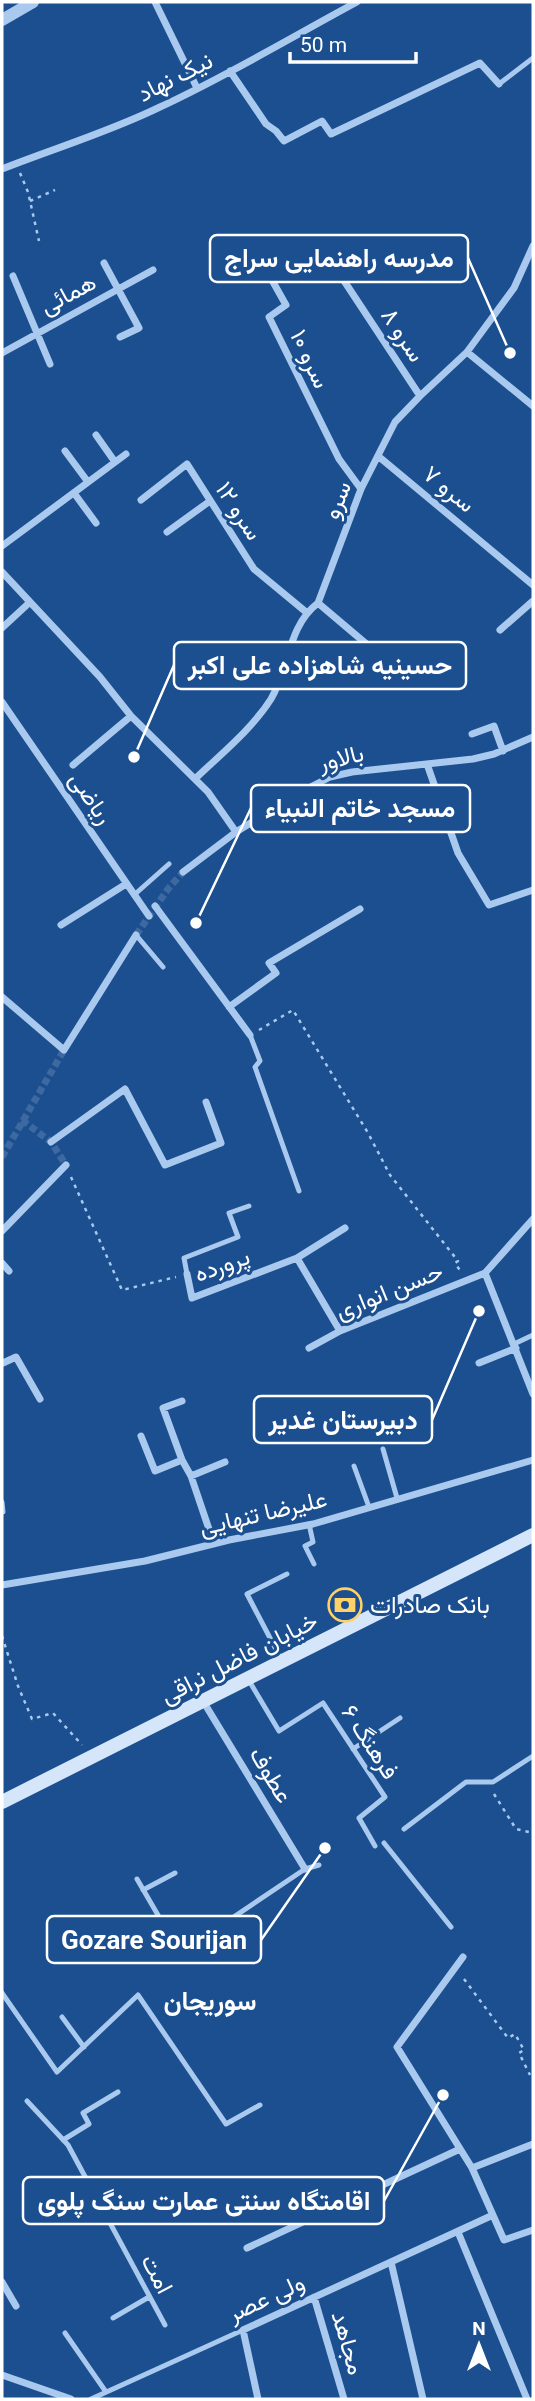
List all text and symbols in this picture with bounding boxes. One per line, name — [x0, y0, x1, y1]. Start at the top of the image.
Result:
scale bar — [290, 21, 416, 65]
text: 50 m — [300, 33, 347, 57]
street label: نیک نهاد — [133, 46, 218, 109]
callout: مدرسه راهنمایی سراج — [210, 235, 468, 282]
text: مدرسه راهنمایی سراج — [224, 243, 454, 276]
street label: همائی — [35, 268, 101, 320]
street label: سرو ۸ — [374, 303, 431, 368]
street label: سرو ۱۰ — [283, 325, 336, 393]
street label: سرو ۷ — [417, 460, 481, 519]
street label: سرو ۱۲ — [209, 477, 268, 546]
street label: سرو — [317, 477, 358, 523]
callout: حسینیه شاهزاده علی اکبر — [174, 642, 466, 689]
text: حسینیه شاهزاده علی اکبر — [187, 650, 452, 681]
street label: بالاور — [314, 739, 367, 778]
street label: ریاضی — [62, 766, 119, 830]
callout: مسجد خاتم النبیاء — [251, 785, 470, 832]
text: مسجد خاتم النبیاء — [265, 793, 455, 825]
street label: پرورده — [190, 1242, 254, 1290]
street label: حسن انواری — [331, 1257, 447, 1326]
callout: دبیرستان غدیر — [254, 1396, 432, 1443]
text: دبیرستان غدیر — [267, 1405, 418, 1436]
street label: علیرضا تنهایی — [197, 1485, 330, 1542]
bank icon: بانک صادرات — [326, 1586, 364, 1624]
place label: بانک صادرات — [370, 1591, 490, 1620]
street label: خیابان فاضل نراقی — [156, 1606, 323, 1711]
street label: فرهنگ ۶ — [335, 1699, 404, 1785]
street label: عطوف — [243, 1742, 298, 1809]
callout: Gozare Sourijan — [47, 1916, 261, 1963]
text: Gozare Sourijan — [61, 1925, 247, 1955]
district label: سوریجان — [163, 1986, 257, 2017]
callout: اقامتگاه سنتی عمارت سنگ پلوی — [23, 2177, 384, 2224]
text: اقامتگاه سنتی عمارت سنگ پلوی — [38, 2186, 370, 2219]
street label: امت — [135, 2249, 179, 2299]
street label: ولی عصر — [222, 2268, 309, 2329]
street label: مجاهد — [326, 2308, 370, 2378]
north arrow — [444, 2310, 514, 2380]
text: N — [472, 2317, 486, 2340]

